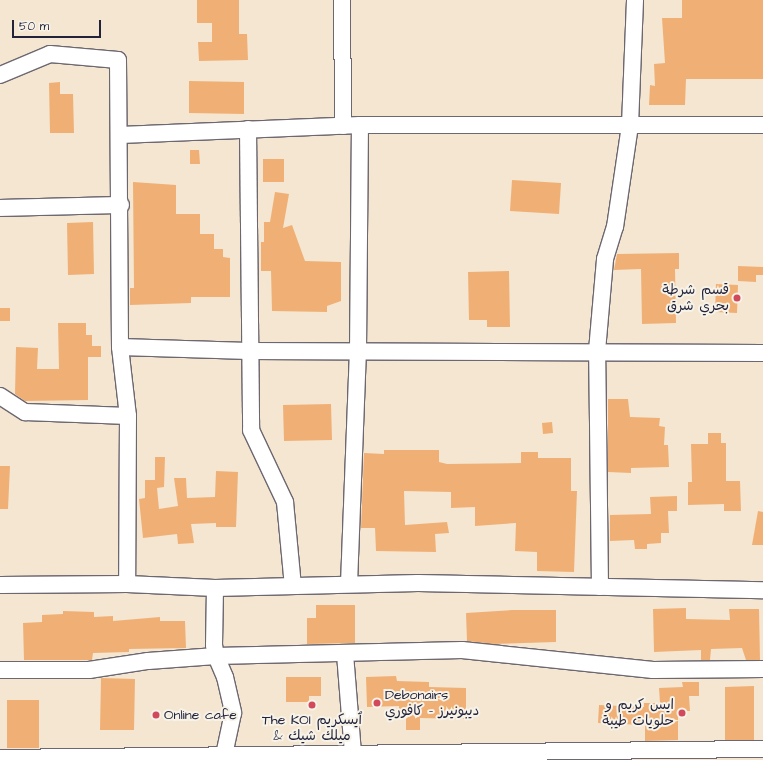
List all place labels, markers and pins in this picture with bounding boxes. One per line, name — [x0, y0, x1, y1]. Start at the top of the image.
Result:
place label: قسم شرطة بحري شرق — [662, 282, 729, 314]
marker: قسم شرطة بحري شرق — [732, 293, 742, 303]
place label: Debonairs ديبونيرز - كافوري — [385, 687, 479, 720]
place label: ايس كريم و حلويات طيبة — [602, 697, 674, 730]
marker: Debonairs ديبونيرز - كافوري — [372, 698, 382, 708]
marker: The KOI ٱيسكريم & ميلك شيك — [307, 700, 317, 710]
place label: Online cafe — [164, 707, 237, 723]
marker: ايس كريم و حلويات طيبة — [677, 708, 687, 718]
marker: Online cafe — [151, 710, 161, 720]
place label: The KOI ٱيسكريم & ميلك شيك — [262, 712, 362, 744]

